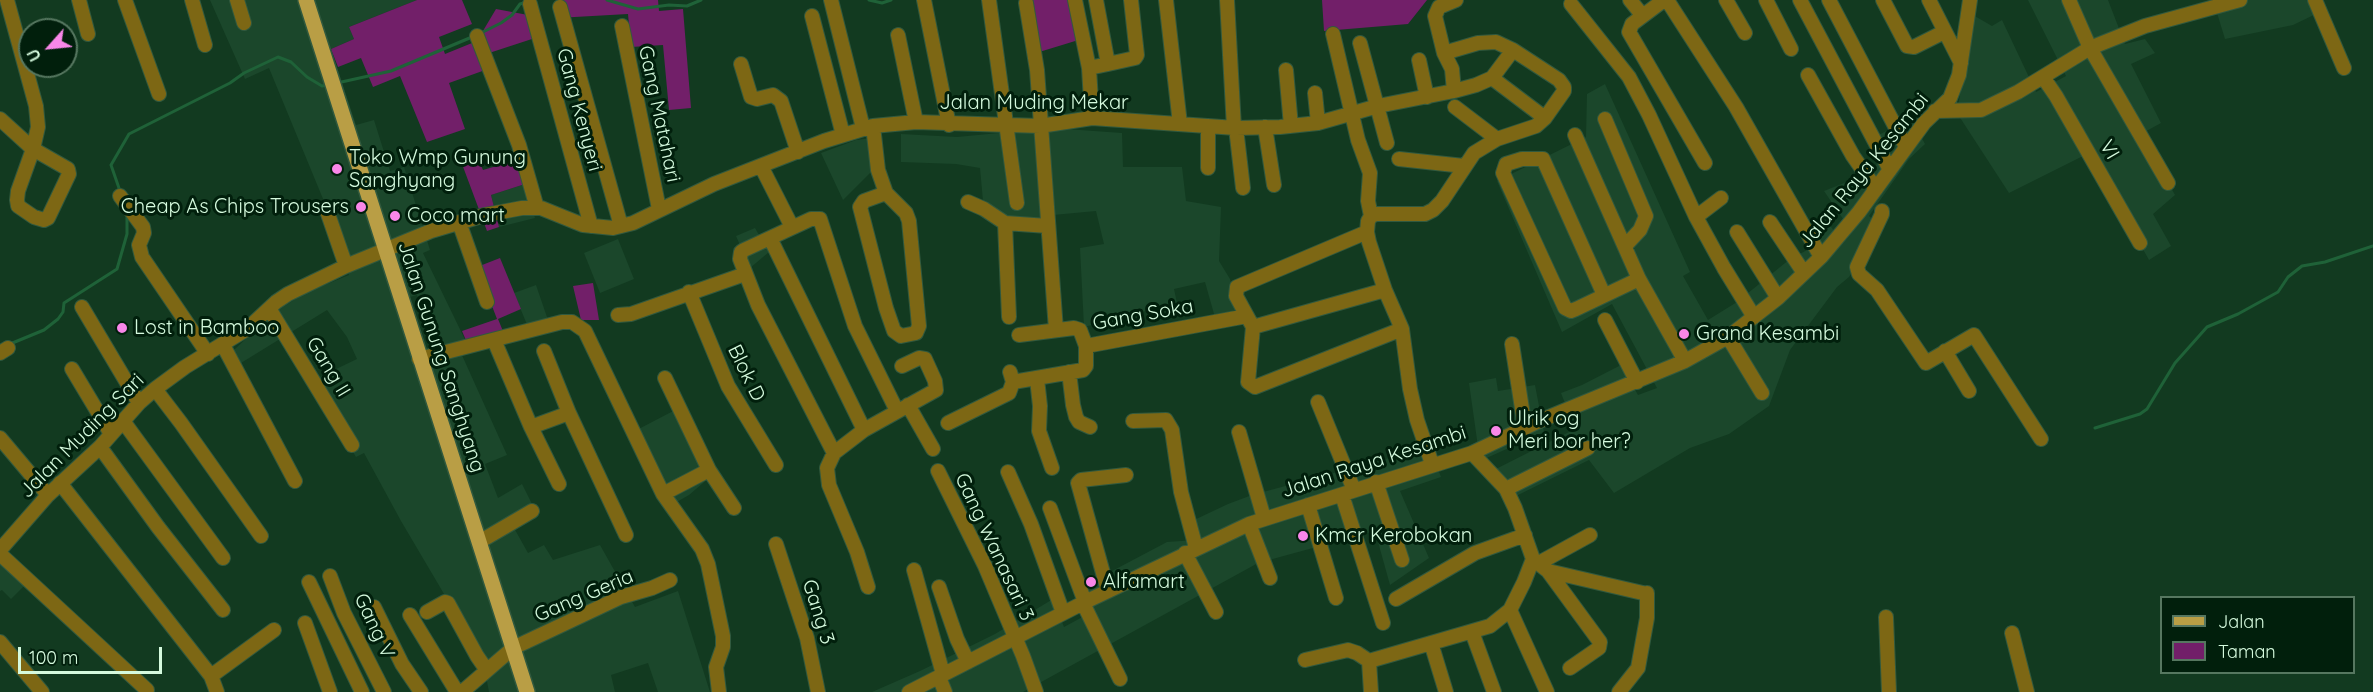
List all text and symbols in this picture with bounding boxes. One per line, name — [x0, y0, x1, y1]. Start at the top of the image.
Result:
north arrow — [18, 18, 78, 78]
street label: Gang Matahari — [633, 44, 685, 184]
text: U — [22, 46, 45, 65]
street label: Gang Kenyeri — [551, 46, 607, 174]
street label: Jalan Raya Kesambi — [1794, 89, 1934, 253]
street label: Jalan Muding Mekar — [939, 91, 1129, 115]
street label: VI — [2094, 136, 2124, 164]
place label: Toko Wmp Gunung Sanghyang — [349, 146, 526, 193]
marker: Toko Wmp Gunung Sanghyang — [330, 162, 344, 176]
place label: Cheap As Chips Trousers — [121, 195, 349, 219]
marker: Cheap As Chips Trousers — [354, 200, 368, 214]
place label: Coco mart — [407, 204, 505, 228]
marker: Coco mart — [388, 209, 402, 223]
street label: Jalan Gunung Sanghyang — [392, 239, 490, 475]
street label: Gang Soka — [1091, 294, 1195, 336]
place label: Lost in Bamboo — [134, 316, 279, 340]
marker: Lost in Bamboo — [115, 321, 129, 335]
place label: Grand Kesambi — [1696, 322, 1839, 346]
marker: Grand Kesambi — [1677, 327, 1691, 341]
street label: Gang II — [301, 333, 355, 401]
street label: Blok D — [722, 341, 770, 405]
street label: Jalan Muding Sari — [15, 369, 149, 503]
place label: Ulrik og Meri bor her? — [1508, 407, 1631, 454]
street label: Jalan Raya Kesambi — [1279, 421, 1469, 503]
marker: Ulrik og Meri bor her? — [1489, 424, 1503, 438]
street label: Gang Wanasari 3 — [949, 469, 1039, 625]
place label: Kmcr Kerobokan — [1315, 524, 1472, 548]
marker: Kmcr Kerobokan — [1296, 529, 1310, 543]
street label: Gang Geria — [531, 564, 637, 628]
place label: Alfamart — [1103, 570, 1185, 594]
marker: Alfamart — [1084, 575, 1098, 589]
street label: Gang 3 — [797, 577, 839, 647]
street label: Gang V — [349, 590, 399, 662]
legend — [2160, 596, 2355, 674]
text: Jalan — [2218, 610, 2265, 633]
scale bar — [21, 635, 165, 673]
text: Taman — [2218, 640, 2276, 663]
text: 100 m — [29, 646, 78, 669]

